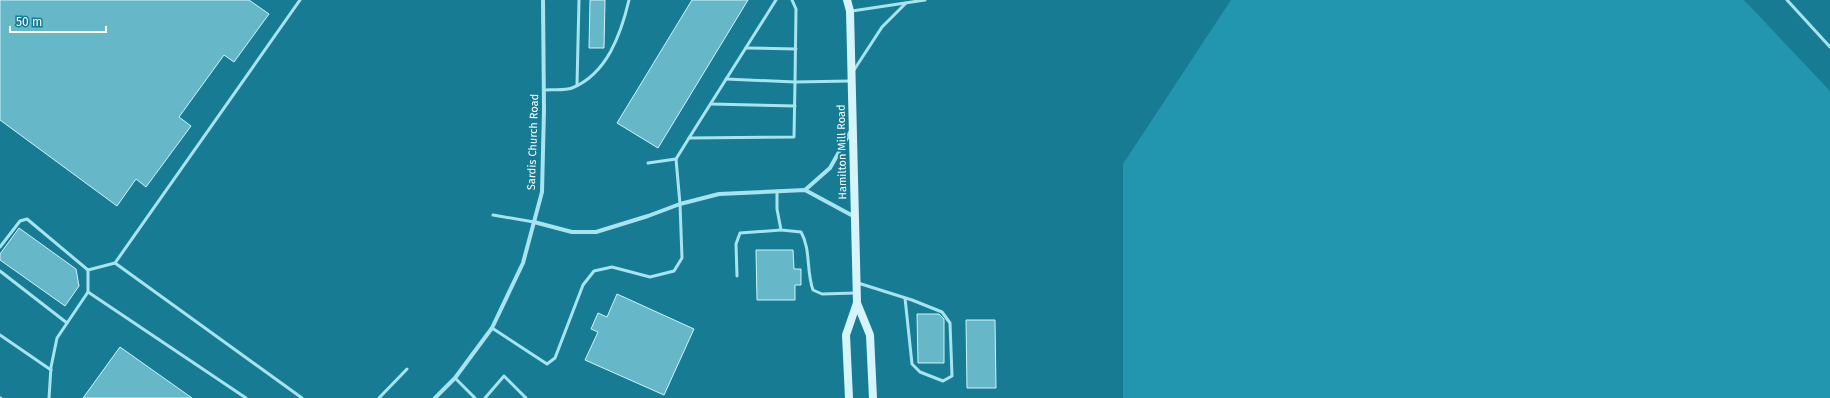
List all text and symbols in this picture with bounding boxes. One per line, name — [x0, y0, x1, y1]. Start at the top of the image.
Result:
scale bar — [10, 8, 106, 34]
text: 50 m — [16, 15, 42, 29]
street label: Sardis Church Road — [525, 94, 541, 190]
street label: Hamilton Mill Road — [835, 104, 849, 200]

